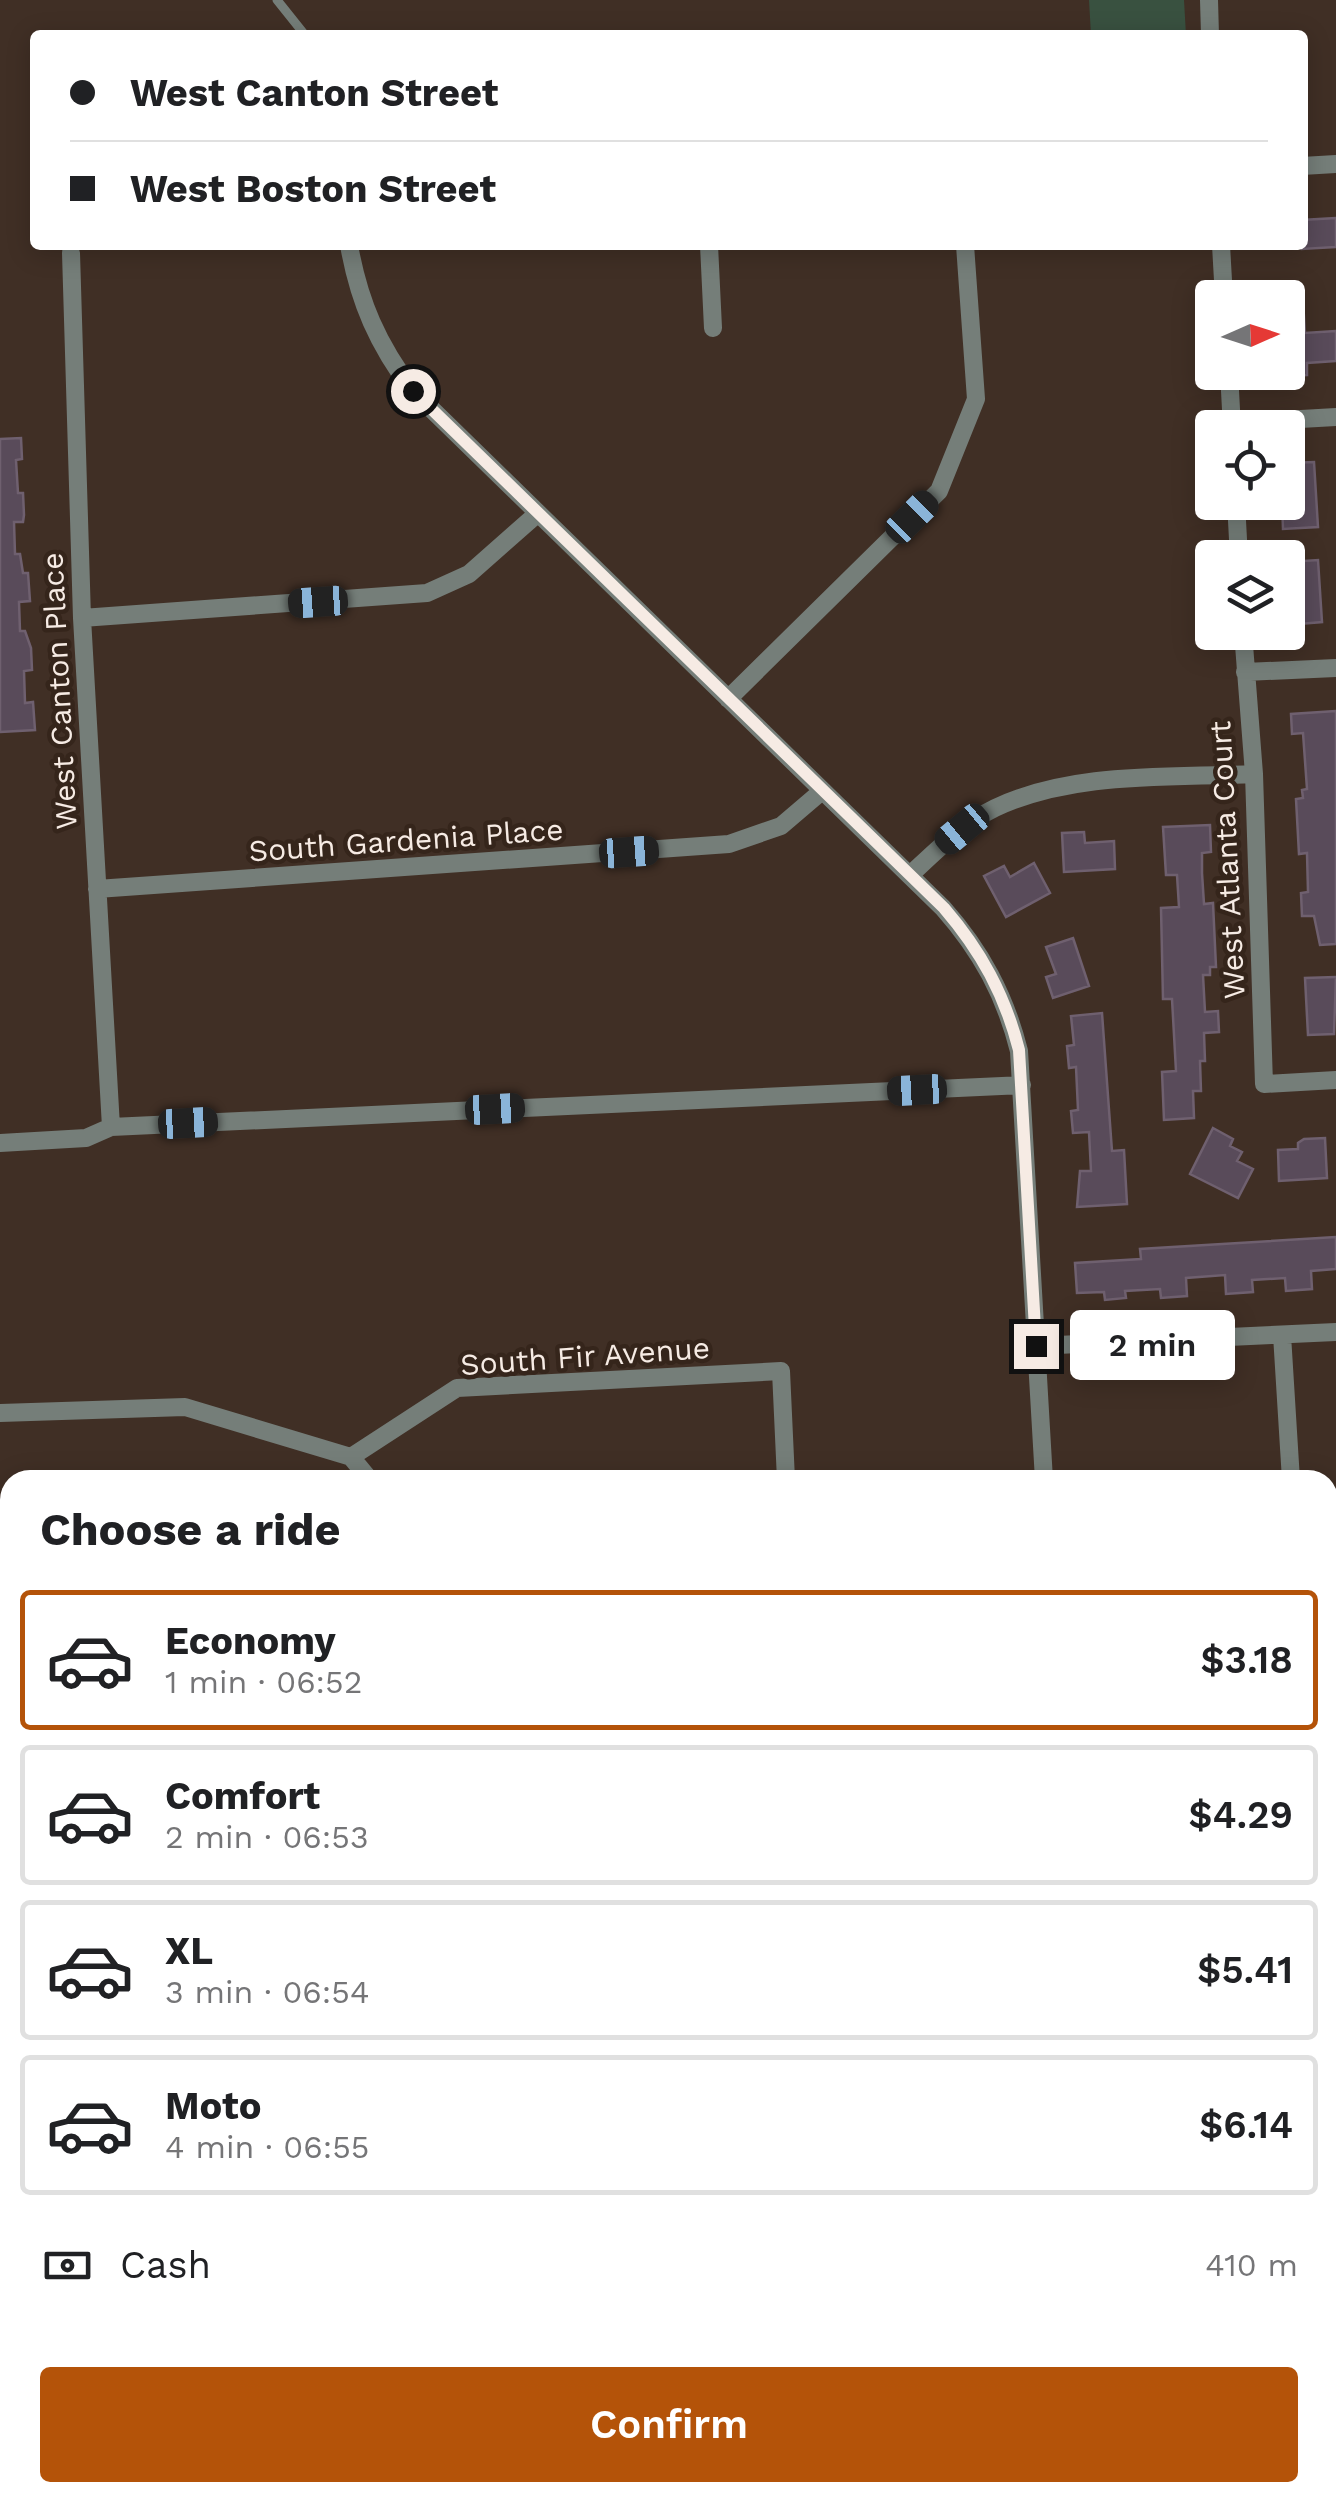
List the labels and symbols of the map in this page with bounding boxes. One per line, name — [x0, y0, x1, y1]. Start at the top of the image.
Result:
north arrow — [1195, 280, 1305, 390]
route start — [391, 369, 436, 414]
car — [880, 485, 944, 549]
street label: West Canton Place — [34, 551, 84, 831]
car — [287, 585, 349, 619]
street label: West Atlanta Court — [1202, 720, 1252, 1000]
car — [929, 798, 995, 860]
street label: South Gardenia Place — [247, 812, 565, 868]
car — [598, 835, 660, 869]
car — [886, 1073, 948, 1107]
car — [464, 1092, 526, 1126]
car — [157, 1106, 219, 1140]
callout: 2 min — [1071, 1311, 1236, 1381]
route end — [1014, 1324, 1059, 1369]
street label: South Fir Avenue — [459, 1330, 711, 1382]

